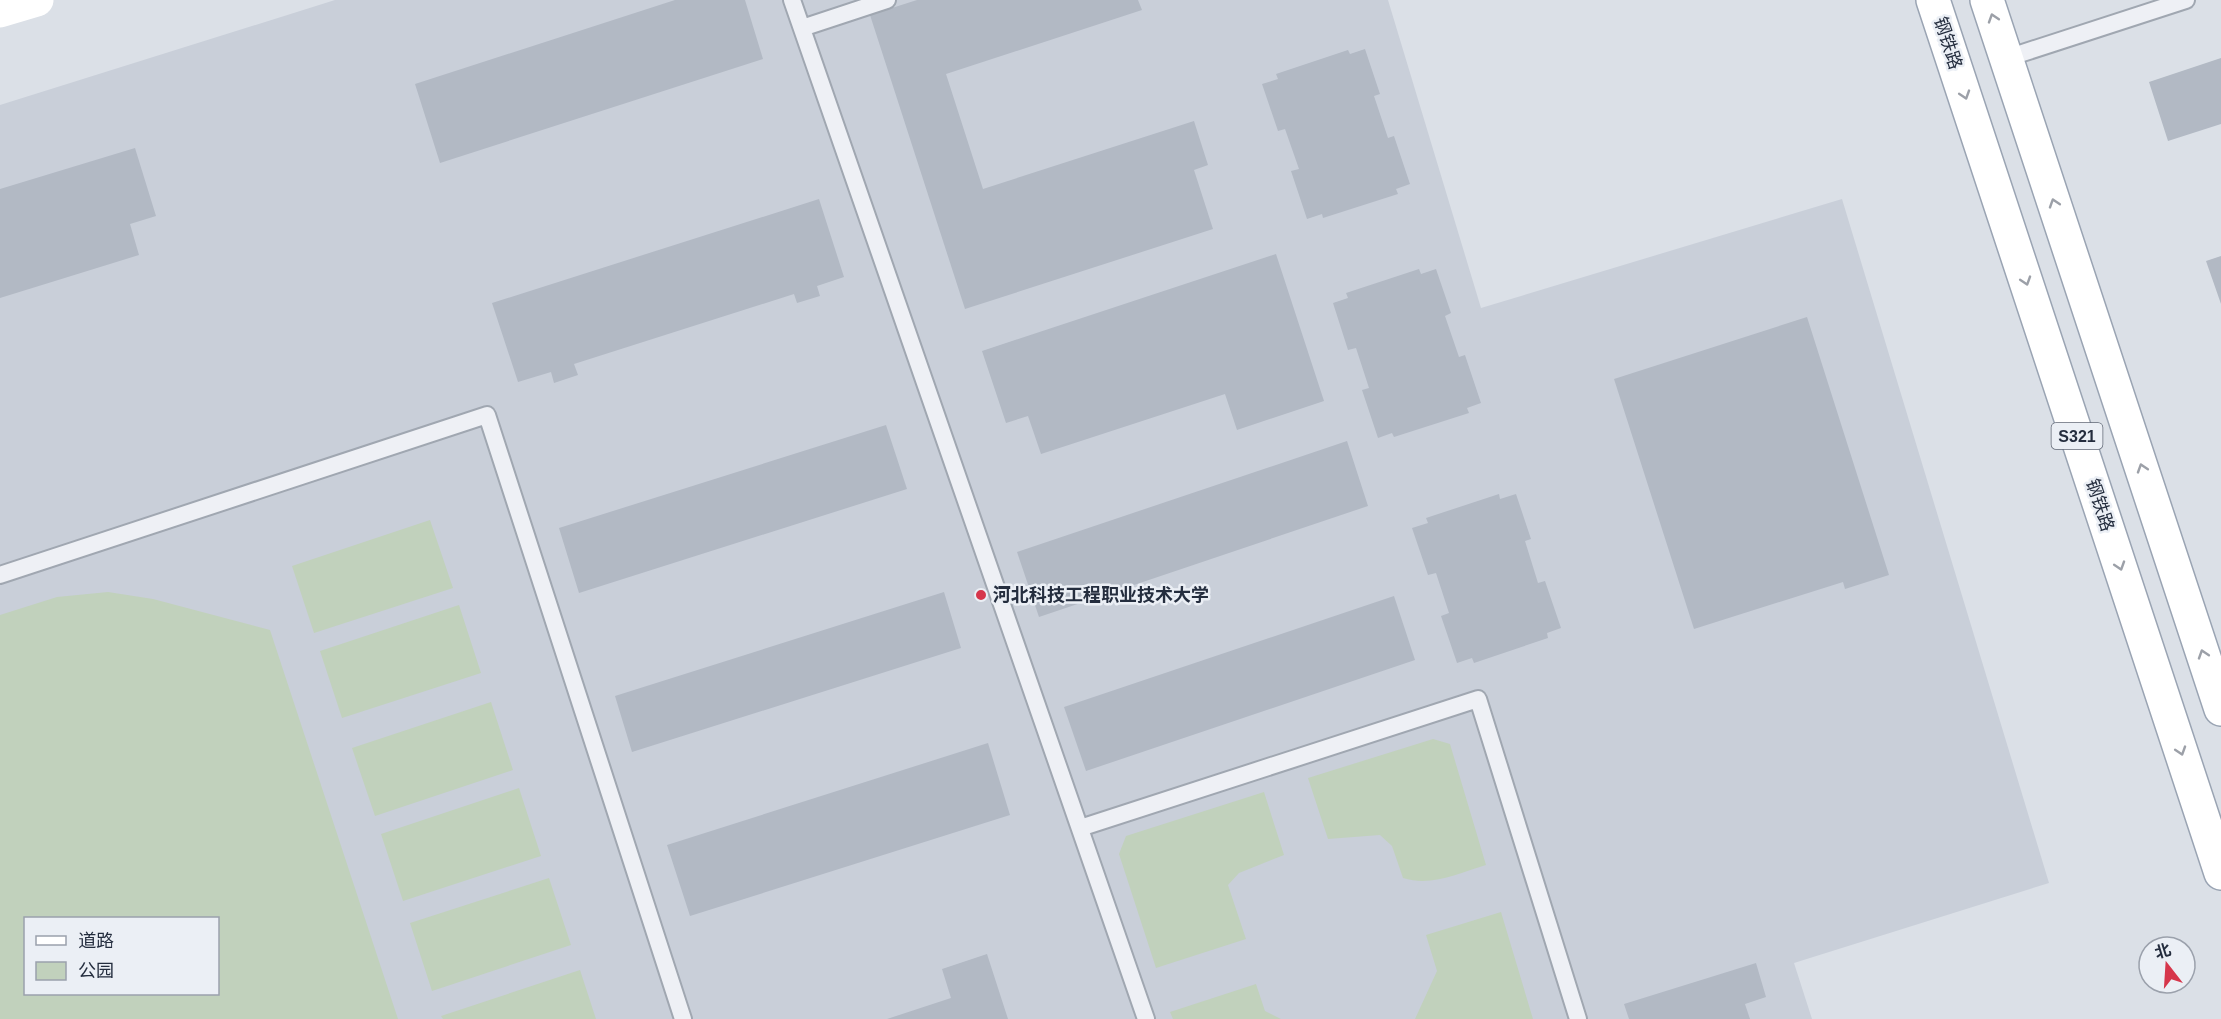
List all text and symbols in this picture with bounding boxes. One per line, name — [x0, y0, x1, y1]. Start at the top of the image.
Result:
one-way arrow — [1988, 13, 2001, 24]
street label: 钢铁路 — [1930, 14, 1966, 72]
one-way arrow — [1957, 89, 1970, 100]
one-way arrow — [2049, 198, 2062, 209]
one-way arrow — [2019, 275, 2031, 286]
road number: S321 — [2052, 423, 2102, 449]
one-way arrow — [2136, 463, 2149, 474]
street label: 钢铁路 — [2082, 476, 2118, 534]
one-way arrow — [2112, 560, 2125, 571]
place label: 河北科技工程职业技术大学 — [993, 585, 1209, 605]
marker: 河北科技工程职业技术大学 — [974, 588, 988, 602]
one-way arrow — [2197, 649, 2210, 660]
one-way arrow — [2174, 745, 2186, 756]
legend — [24, 917, 219, 995]
text: 道路 — [78, 931, 114, 951]
north arrow — [2137, 935, 2197, 995]
text: 北 — [2153, 941, 2173, 962]
text: 公园 — [78, 961, 114, 981]

